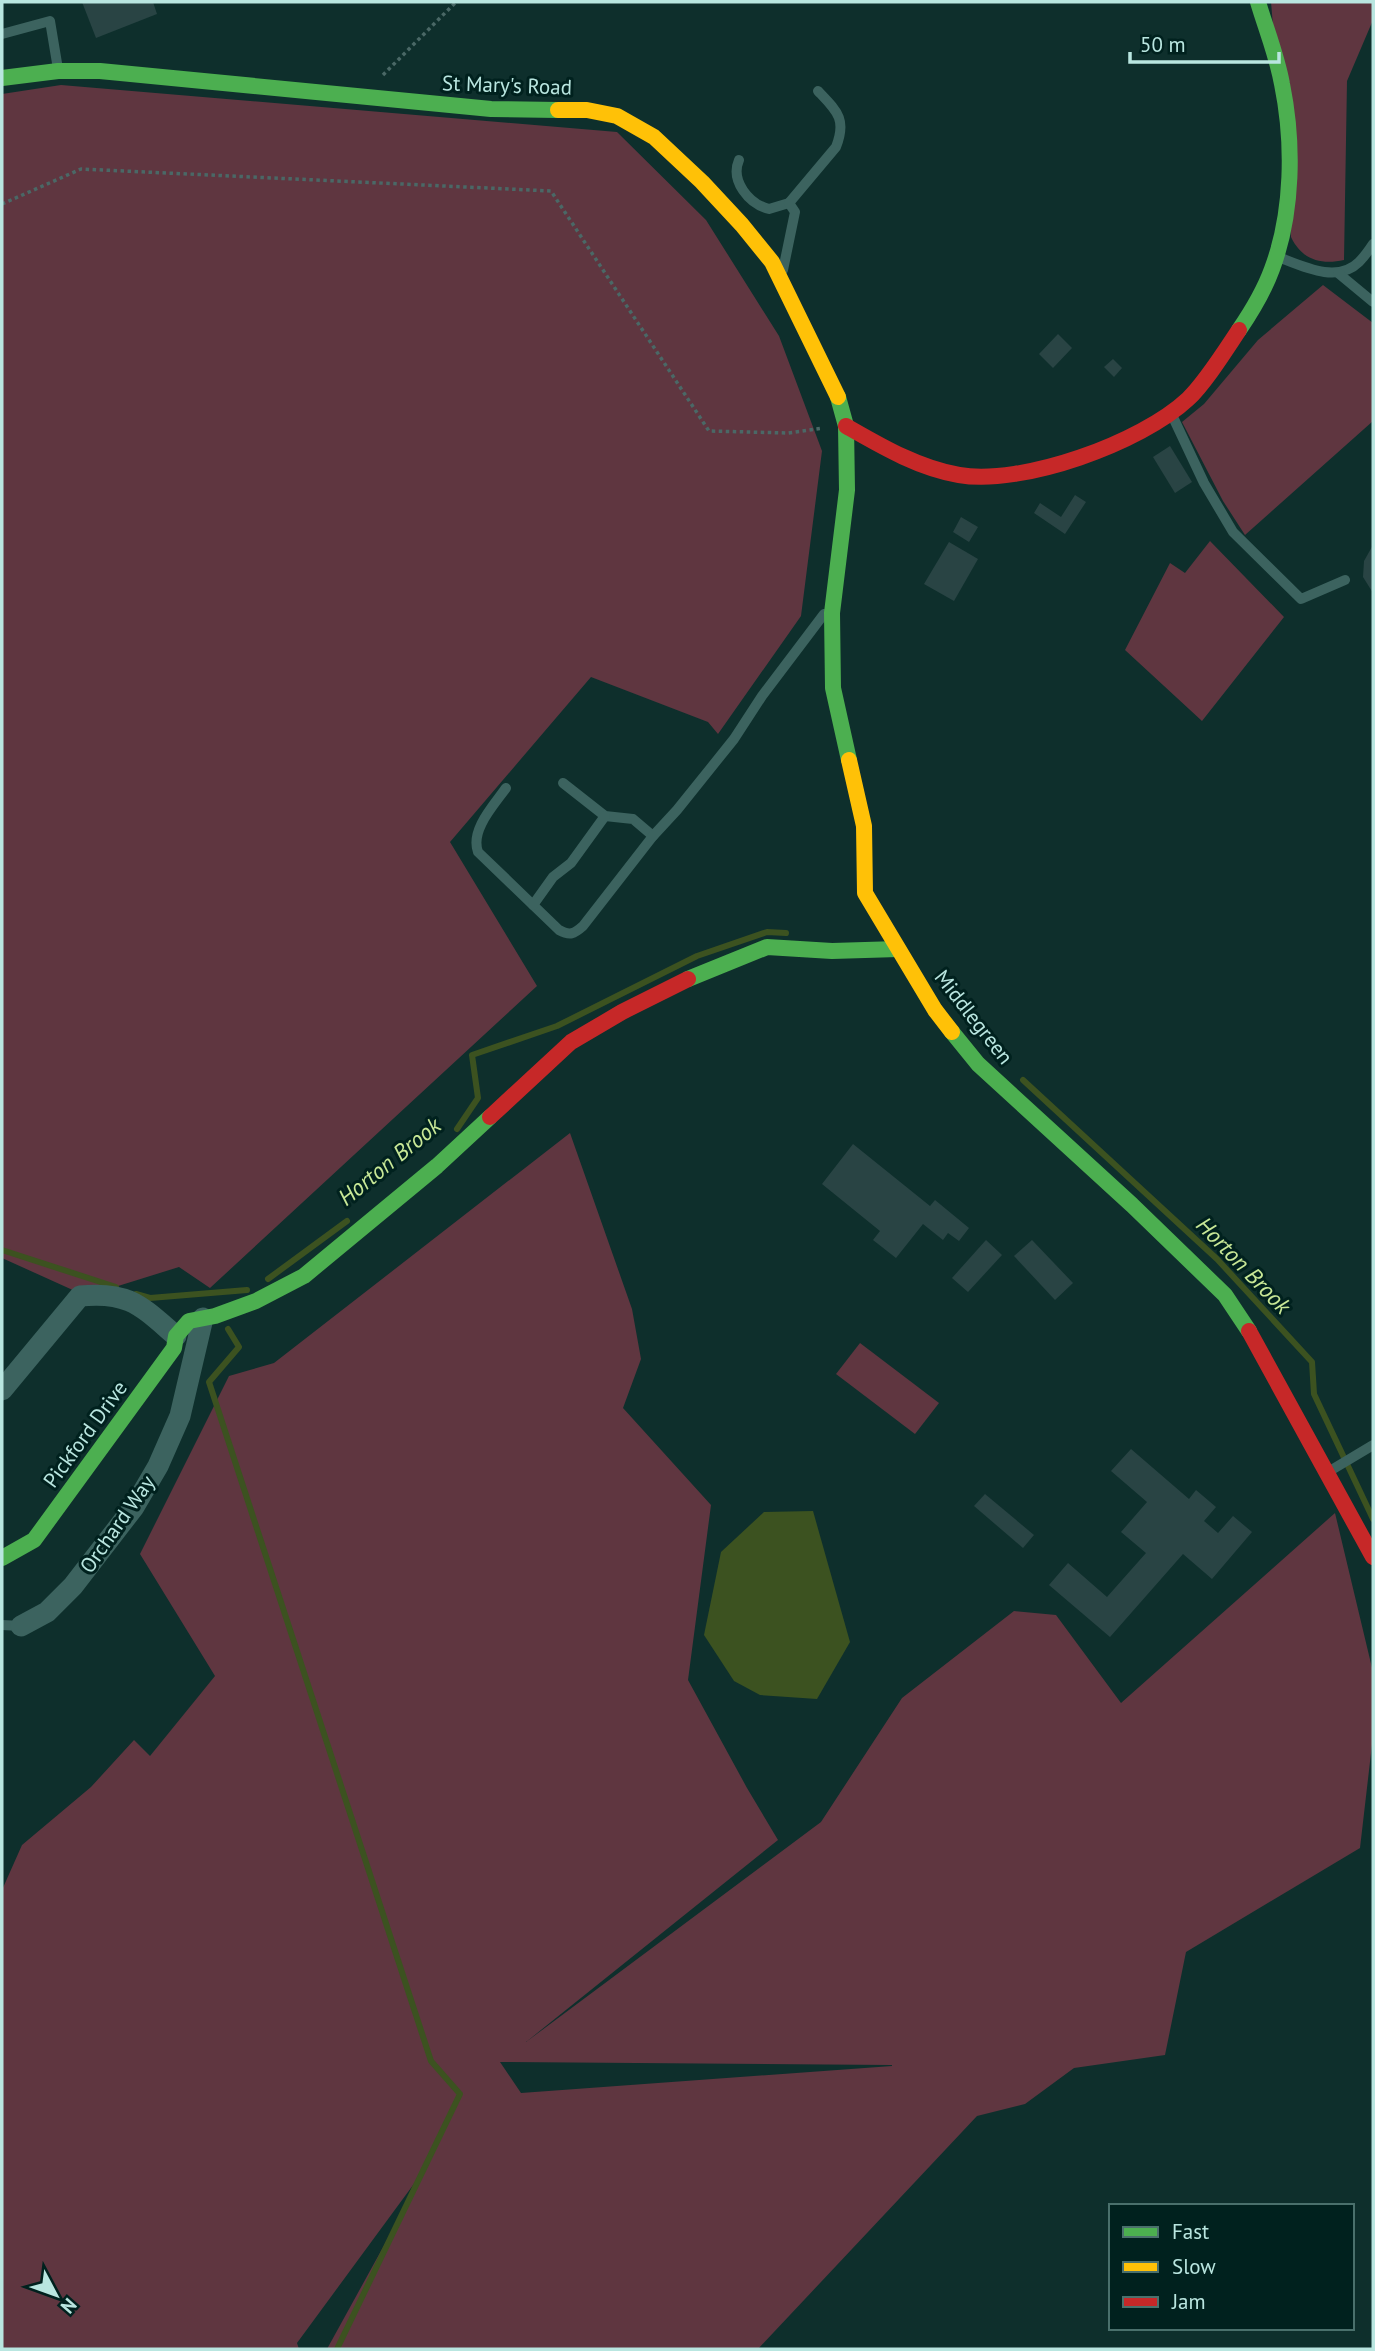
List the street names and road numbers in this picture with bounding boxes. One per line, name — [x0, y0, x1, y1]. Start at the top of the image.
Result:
street label: St Mary's Road — [442, 69, 572, 101]
street label: Middlegreen — [929, 964, 1019, 1070]
street label: Pickford Drive — [37, 1375, 133, 1493]
street label: Orchard Way — [73, 1470, 161, 1578]

